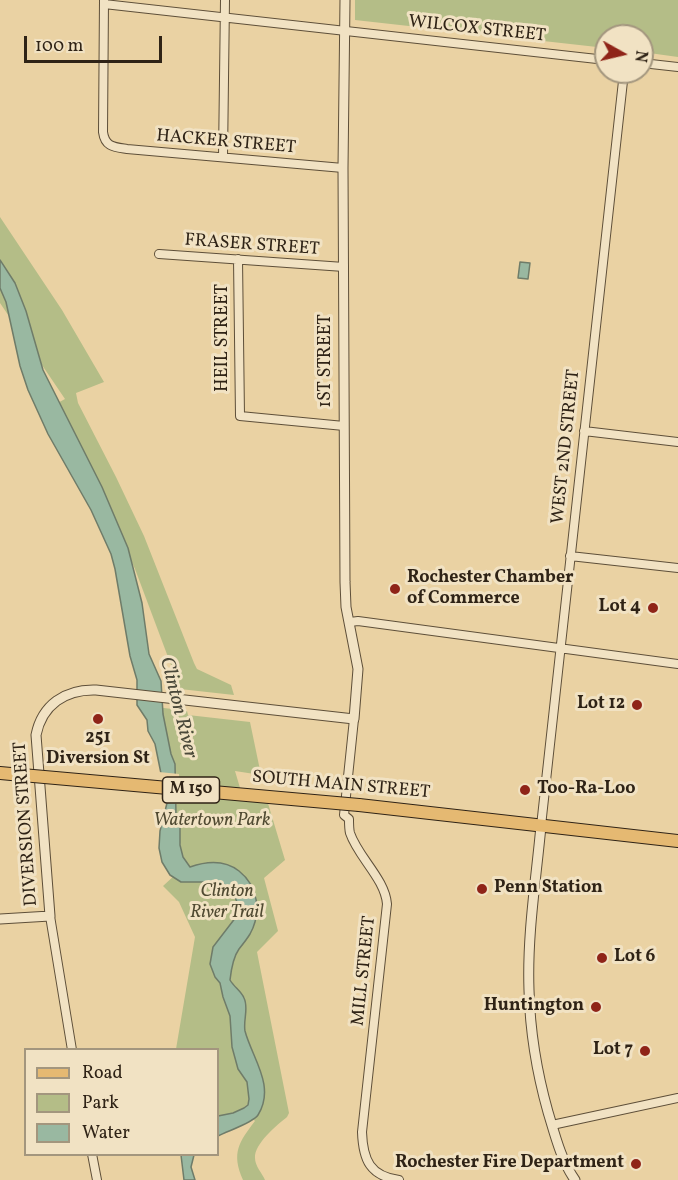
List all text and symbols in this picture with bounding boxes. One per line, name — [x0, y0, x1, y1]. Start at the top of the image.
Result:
street label: WILCOX STREET — [407, 12, 547, 48]
scale bar — [27, 24, 165, 62]
north arrow — [594, 24, 654, 84]
text: 100 m — [35, 34, 84, 59]
text: N — [628, 49, 652, 64]
street label: HACKER STREET — [155, 126, 297, 160]
street label: FRASER STREET — [184, 231, 320, 261]
street label: HEIL STREET — [213, 284, 235, 392]
street label: 1ST STREET — [316, 314, 338, 408]
street label: WEST 2ND STREET — [548, 369, 586, 525]
place label: Rochester Chamber of Commerce — [407, 568, 574, 610]
marker: Rochester Chamber of Commerce — [388, 582, 402, 596]
place label: Lot 4 — [599, 597, 641, 619]
marker: Lot 4 — [646, 601, 660, 615]
water label: Clinton River — [153, 655, 201, 761]
place label: Lot 12 — [577, 694, 625, 716]
marker: Lot 12 — [630, 698, 644, 712]
marker: 251 Diversion St — [91, 712, 105, 726]
place label: 251 Diversion St — [46, 728, 150, 771]
street label: DIVERSION STREET — [10, 741, 44, 907]
street label: SOUTH MAIN STREET — [251, 767, 431, 805]
road number: M 150 — [162, 777, 219, 803]
place label: Too-Ra-Loo — [537, 779, 636, 801]
marker: Too-Ra-Loo — [518, 783, 532, 797]
park label: Watertown Park — [154, 811, 270, 833]
place label: Penn Station — [494, 878, 603, 900]
park label: Clinton River Trail — [190, 882, 264, 924]
marker: Penn Station — [475, 882, 489, 896]
street label: MILL STREET — [348, 915, 382, 1027]
place label: Lot 6 — [614, 947, 655, 969]
marker: Lot 6 — [595, 951, 609, 965]
place label: Huntington — [484, 996, 584, 1018]
marker: Huntington — [589, 1000, 603, 1014]
place label: Lot 7 — [593, 1040, 633, 1062]
marker: Lot 7 — [638, 1044, 652, 1058]
legend — [24, 1048, 219, 1156]
text: Road — [82, 1061, 123, 1086]
text: Park — [82, 1091, 119, 1116]
text: Water — [82, 1121, 130, 1146]
place label: Rochester Fire Department — [395, 1153, 624, 1175]
marker: Rochester Fire Department — [629, 1157, 643, 1171]

